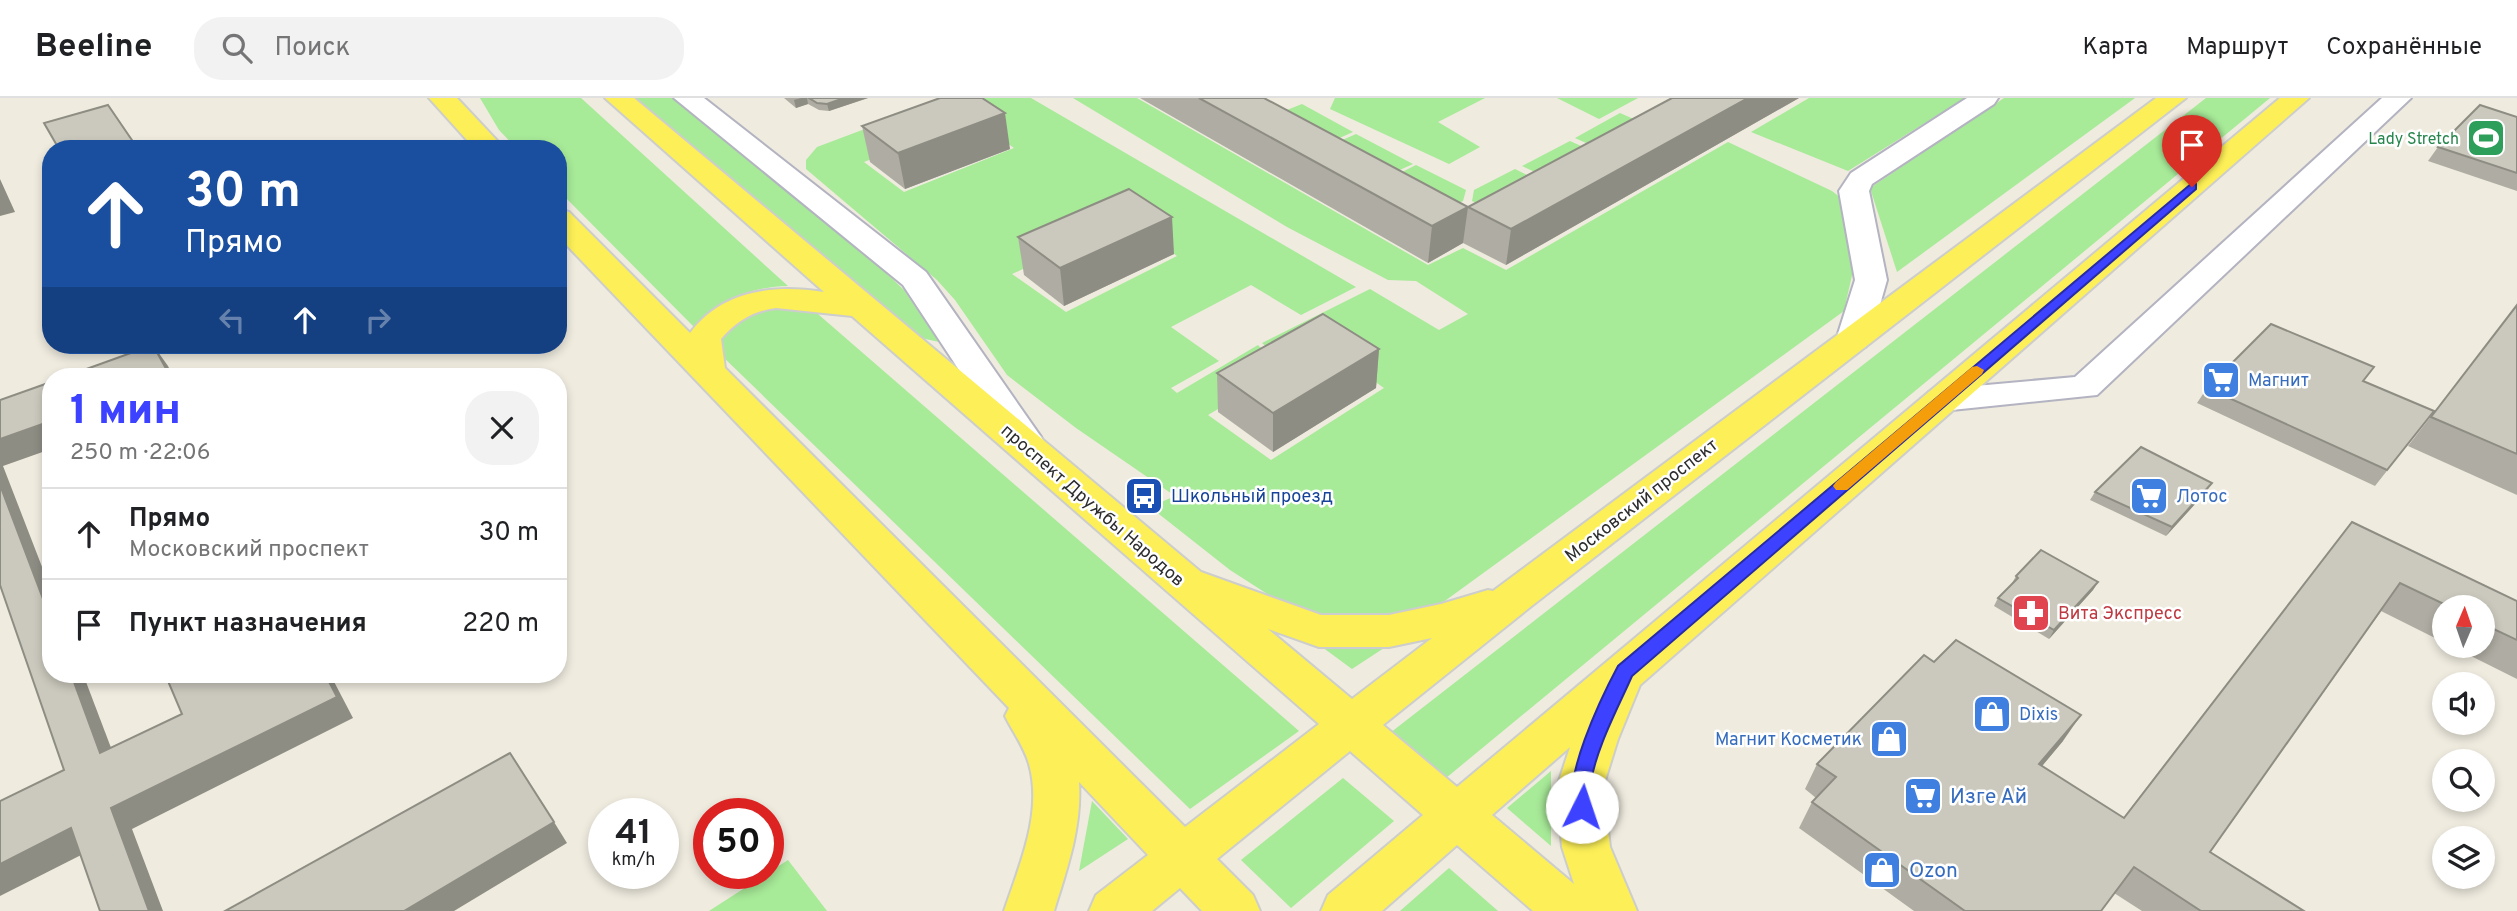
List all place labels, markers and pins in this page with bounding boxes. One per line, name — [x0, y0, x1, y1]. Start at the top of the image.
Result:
pin — [2162, 115, 2222, 187]
sports icon: Lady Stretch — [2465, 117, 2507, 159]
place label: Lady Stretch — [2368, 130, 2459, 150]
supermarket icon: Магнит — [2200, 359, 2242, 401]
place label: Магнит — [2248, 370, 2309, 393]
bus stop icon: Школьный проезд — [1123, 475, 1165, 517]
supermarket icon: Лотос — [2128, 475, 2170, 517]
place label: Школьный проезд — [1171, 486, 1333, 509]
place label: Лотос — [2176, 486, 2228, 509]
pharmacy icon: Вита Экспресс — [2010, 592, 2052, 634]
place label: Вита Экспресс — [2058, 603, 2182, 626]
shop icon: Dixis — [1971, 693, 2013, 735]
place label: Dixis — [2019, 704, 2058, 727]
shop icon: Магнит Косметик — [1868, 718, 1910, 760]
place label: Магнит Косметик — [1715, 729, 1862, 752]
supermarket icon: Изге Ай — [1902, 775, 1944, 817]
place label: Изге Ай — [1950, 784, 2027, 811]
shop icon: Ozon — [1861, 849, 1903, 891]
place label: Ozon — [1909, 858, 1958, 885]

